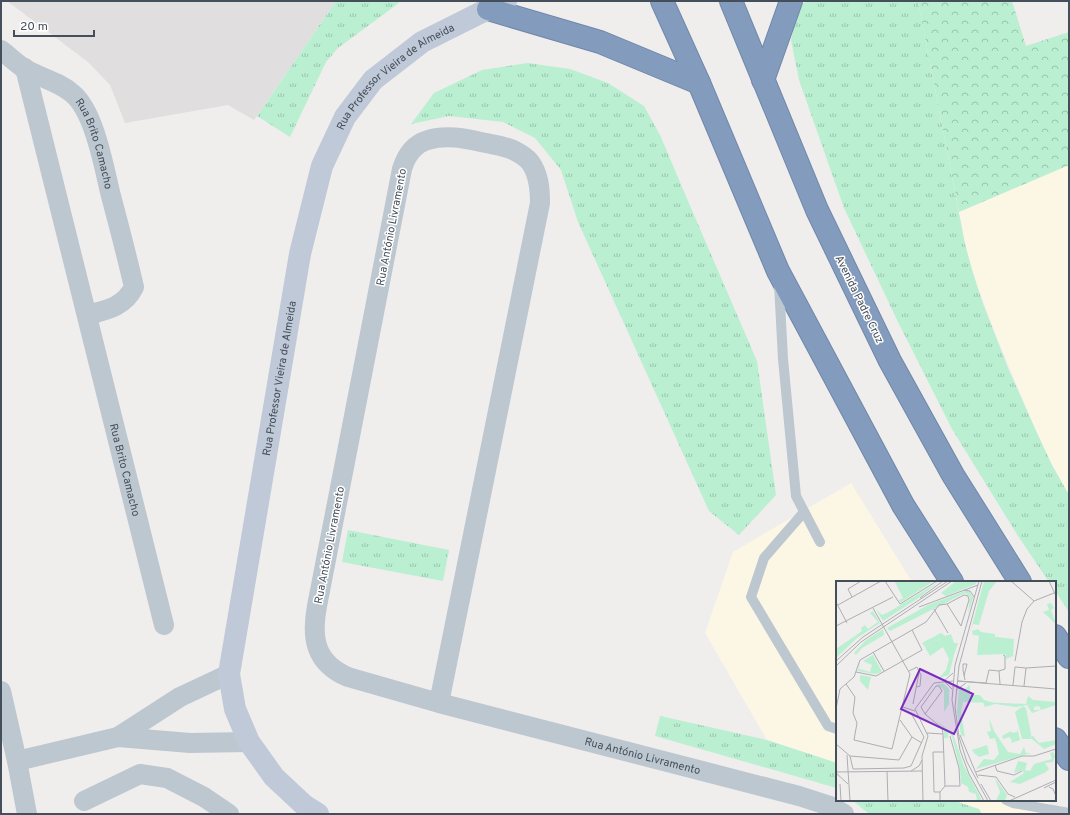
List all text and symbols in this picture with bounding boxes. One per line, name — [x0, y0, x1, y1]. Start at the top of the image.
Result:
scale bar — [14, 12, 94, 38]
text: 20 m — [20, 19, 48, 35]
street label: Rua Professor Vieira de Almeida — [334, 21, 457, 132]
street label: Rua Brito Camacho — [72, 96, 115, 191]
street label: Rua António Livramento — [374, 167, 410, 287]
street label: Avenida Padre Cruz — [832, 253, 887, 346]
street label: Rua Professor Vieira de Almeida — [260, 300, 300, 457]
street label: Rua Brito Camacho — [106, 422, 143, 518]
street label: Rua António Livramento — [312, 485, 348, 605]
inset map — [836, 581, 1056, 801]
street label: Rua António Livramento — [583, 735, 702, 778]

